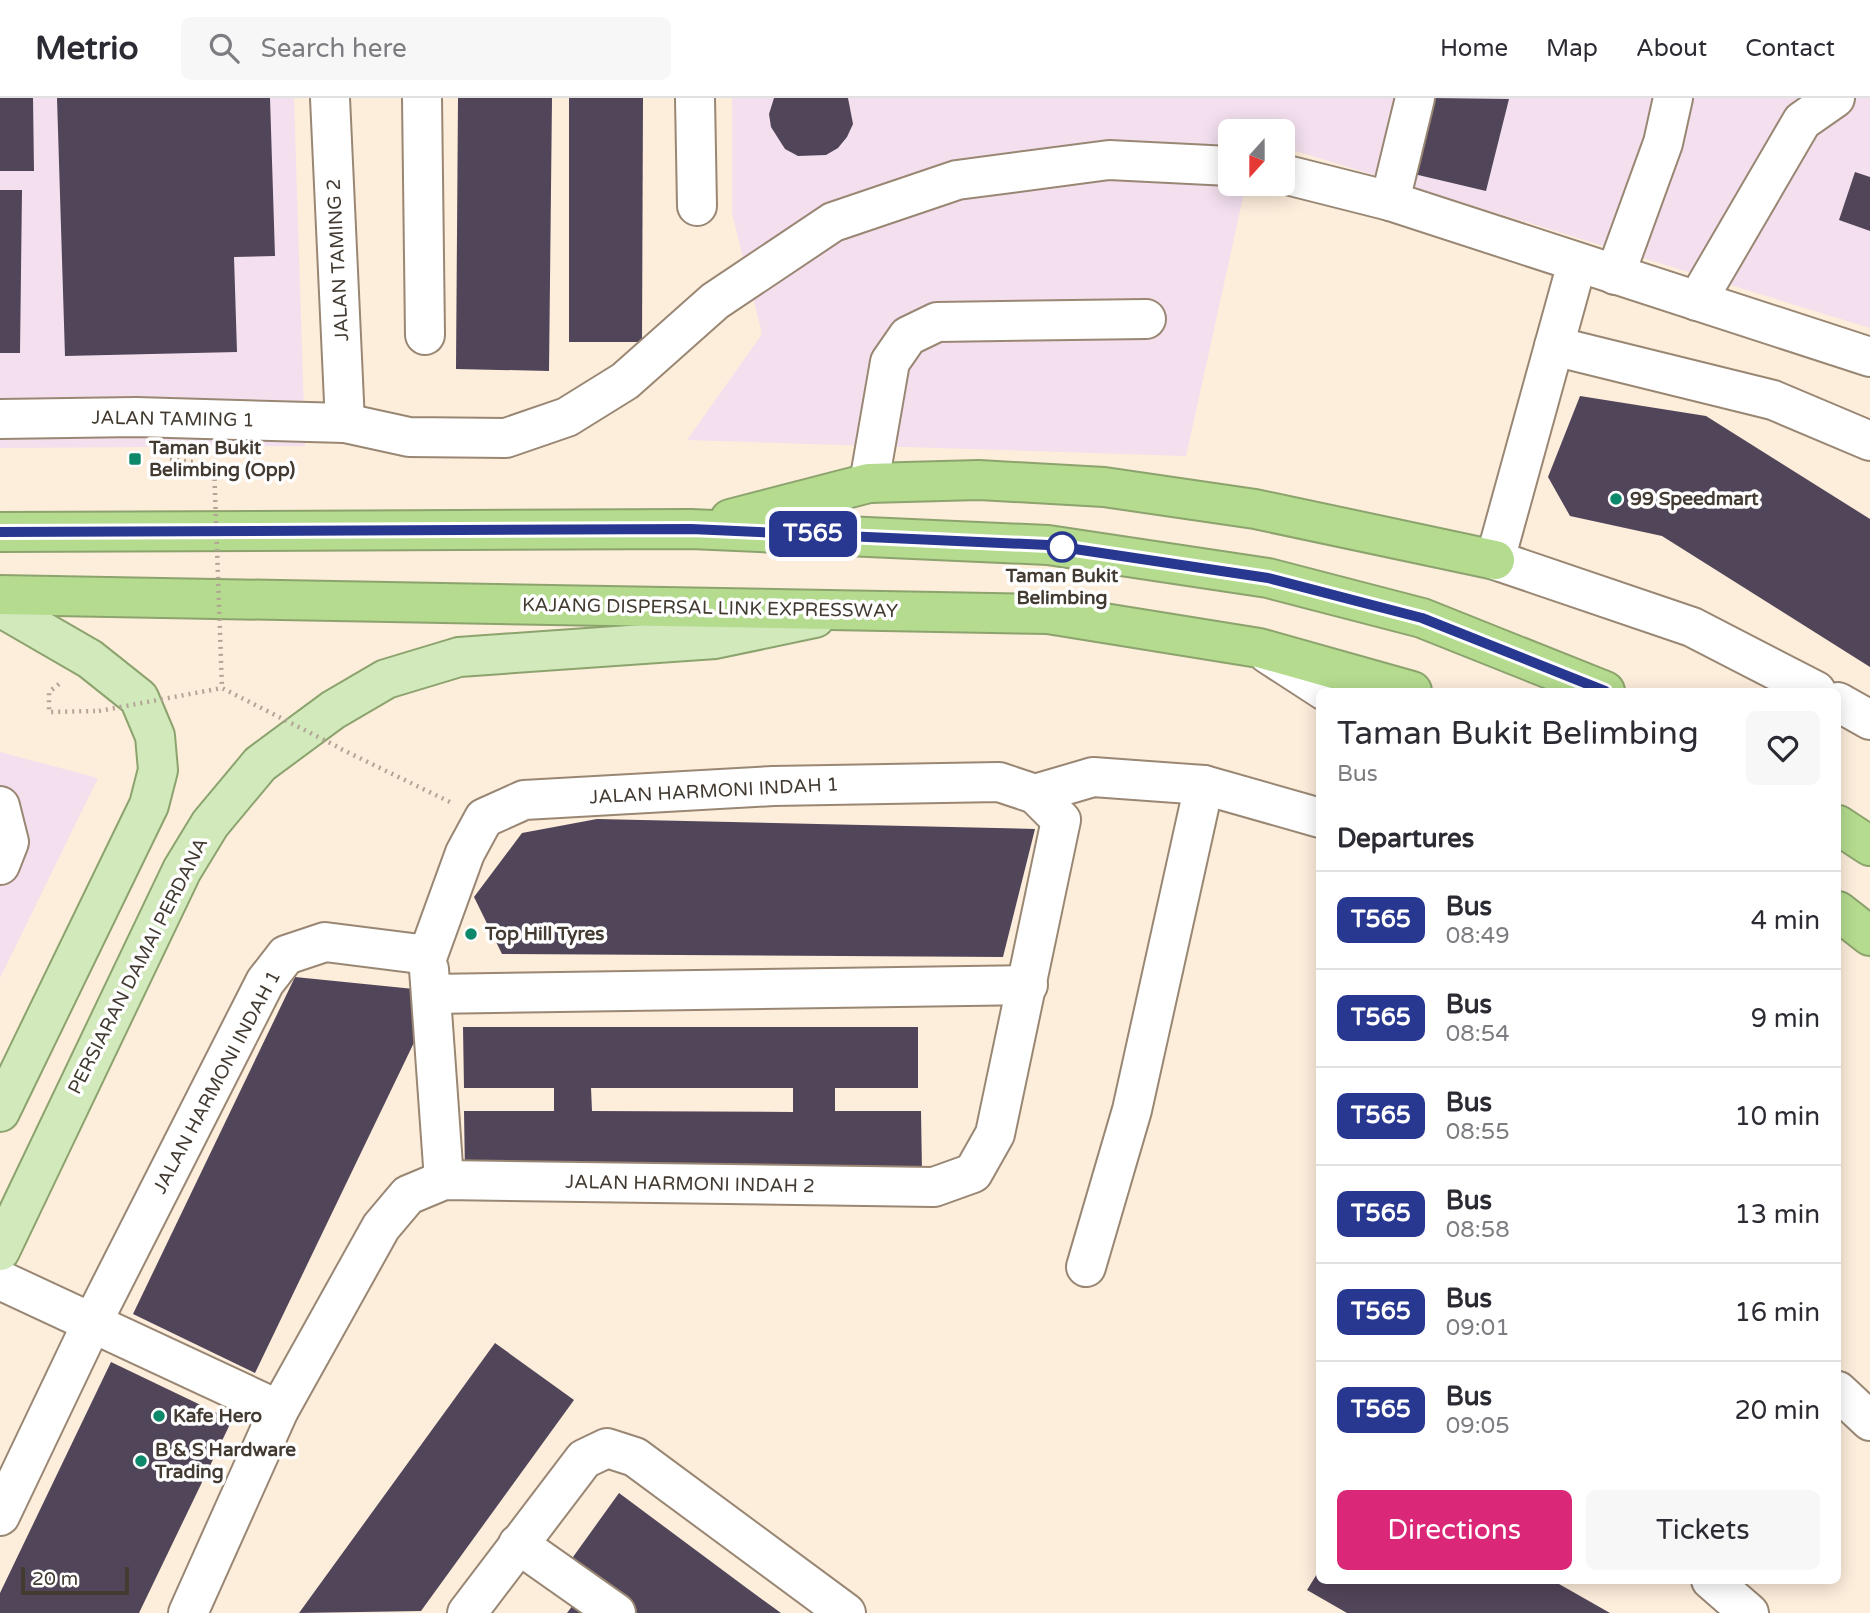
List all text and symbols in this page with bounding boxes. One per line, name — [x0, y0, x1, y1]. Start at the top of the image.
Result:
search box — [181, 17, 671, 80]
text: Metrio — [35, 29, 139, 68]
icon: search — [205, 29, 243, 67]
text: Search here — [261, 33, 407, 64]
text: Home — [1440, 34, 1508, 63]
text: Map — [1546, 34, 1598, 63]
text: About — [1636, 34, 1707, 63]
text: Contact — [1745, 34, 1835, 63]
north arrow — [1218, 119, 1295, 196]
map controls — [1218, 119, 1295, 196]
street label: JALAN TAMING 2 — [323, 178, 353, 342]
street label: JALAN TAMING 1 — [91, 407, 255, 431]
place label: Taman Bukit Belimbing (Opp) — [148, 437, 295, 482]
marker: Taman Bukit Belimbing (Opp) — [127, 451, 143, 467]
place label: 99 Speedmart — [1630, 488, 1759, 511]
marker: 99 Speedmart — [1608, 491, 1624, 507]
line badge: T565 — [764, 511, 862, 557]
text: T565 — [783, 519, 843, 548]
marker: Taman Bukit Belimbing — [1047, 532, 1077, 562]
place label: Taman Bukit Belimbing — [1005, 565, 1119, 610]
street label: KAJANG DISPERSAL LINK EXPRESSWAY — [522, 594, 898, 622]
button: heart — [1746, 711, 1820, 785]
text: Taman Bukit Belimbing — [1337, 714, 1699, 753]
text: Bus — [1337, 760, 1378, 788]
street label: JALAN HARMONI INDAH 1 — [589, 773, 839, 809]
text: Departures — [1337, 823, 1474, 854]
street label: PERSIARAN DAMAI PERDANA — [64, 834, 212, 1098]
text: Bus — [1446, 891, 1492, 922]
text: T565 — [1351, 905, 1411, 934]
text: 4 min — [1751, 905, 1820, 936]
text: 08:49 — [1446, 922, 1510, 950]
place label: Top Hill Tyres — [484, 923, 604, 946]
marker: Top Hill Tyres — [463, 926, 479, 942]
street label: JALAN HARMONI INDAH 1 — [149, 967, 285, 1197]
text: Bus — [1446, 989, 1492, 1020]
text: T565 — [1351, 1003, 1411, 1032]
text: 9 min — [1751, 1003, 1820, 1034]
text: 08:54 — [1446, 1020, 1510, 1048]
text: Bus — [1446, 1087, 1492, 1118]
text: T565 — [1351, 1101, 1411, 1130]
text: 10 min — [1734, 1101, 1820, 1132]
text: 08:55 — [1446, 1118, 1510, 1146]
street label: JALAN HARMONI INDAH 2 — [565, 1171, 815, 1197]
text: Bus — [1446, 1185, 1492, 1216]
text: T565 — [1351, 1199, 1411, 1228]
text: 13 min — [1734, 1199, 1820, 1230]
text: 08:58 — [1446, 1216, 1510, 1244]
text: Bus — [1446, 1283, 1492, 1314]
text: T565 — [1351, 1297, 1411, 1326]
text: 16 min — [1734, 1297, 1820, 1328]
text: 09:01 — [1446, 1314, 1510, 1342]
text: Bus — [1446, 1381, 1492, 1412]
text: T565 — [1351, 1395, 1411, 1424]
text: 20 min — [1734, 1395, 1820, 1426]
place label: Kafe Hero — [173, 1405, 262, 1427]
marker: Kafe Hero — [151, 1408, 167, 1424]
text: 09:05 — [1446, 1412, 1510, 1440]
place label: B & S Hardware Trading — [154, 1439, 296, 1484]
marker: B & S Hardware Trading — [133, 1453, 149, 1469]
button: Directions — [1337, 1490, 1572, 1570]
button: Tickets — [1586, 1490, 1820, 1570]
scale bar — [21, 1564, 130, 1596]
text: 20 m — [32, 1568, 78, 1590]

